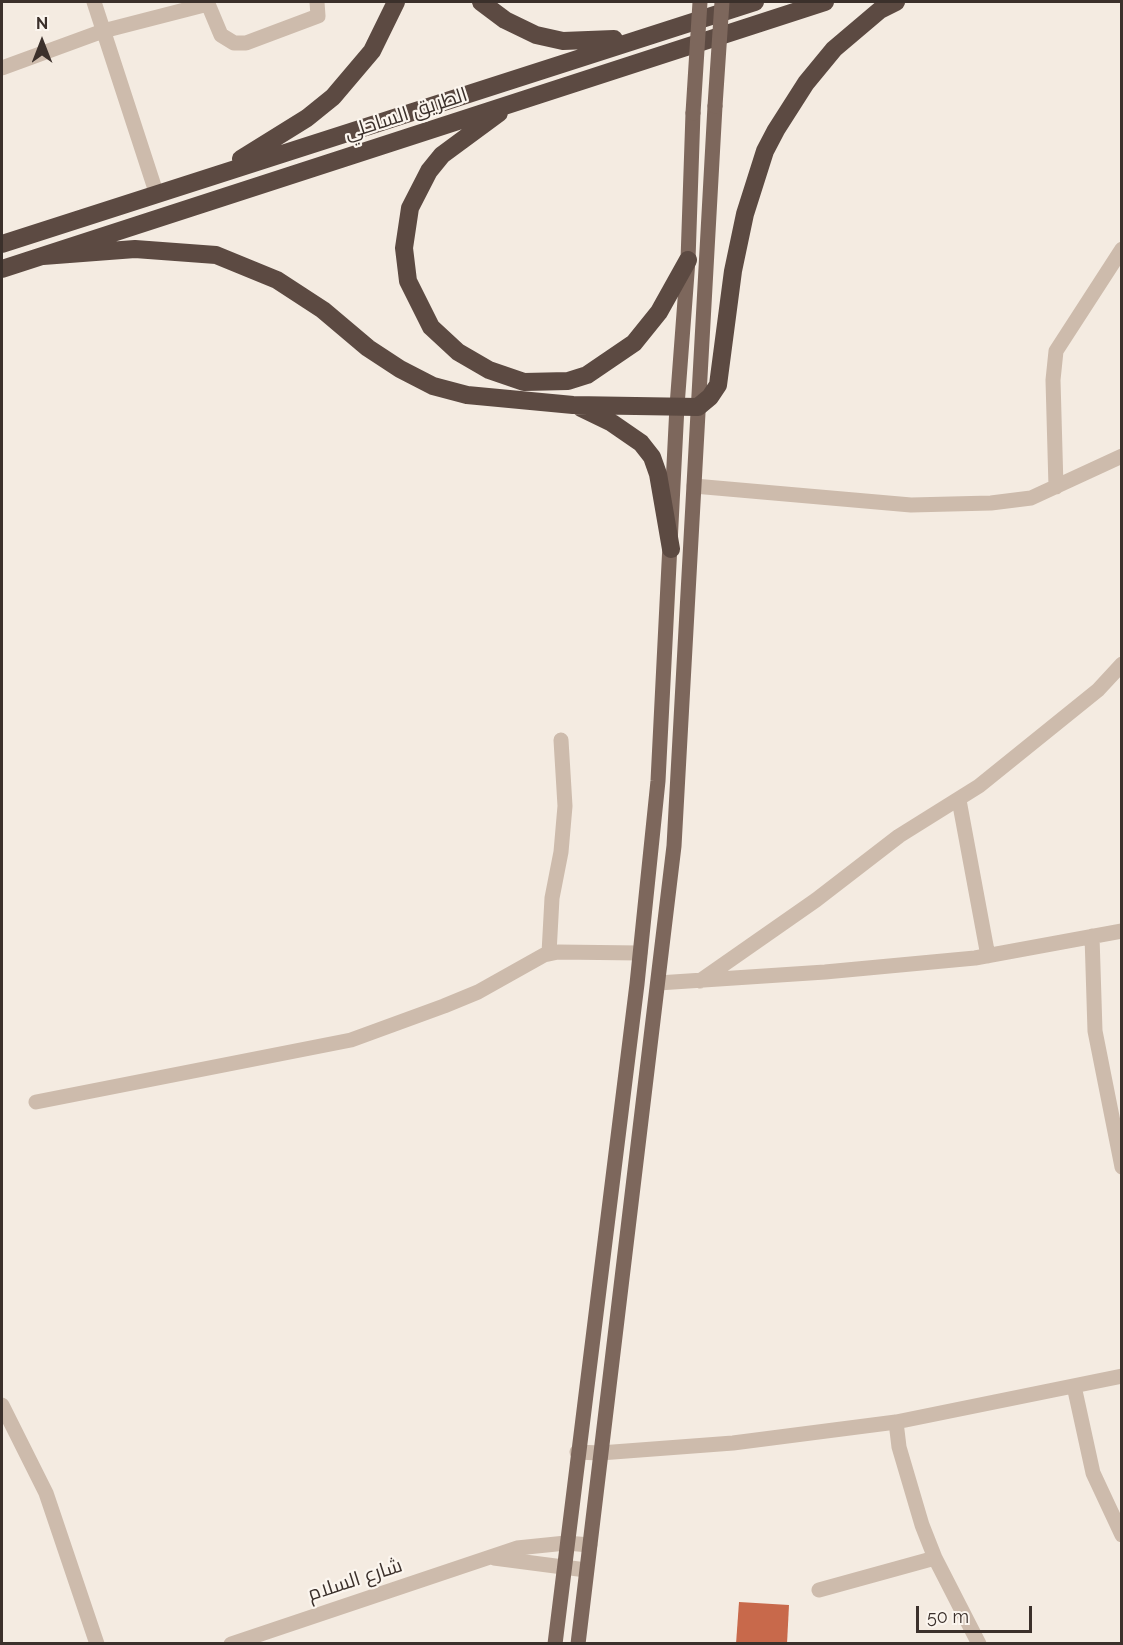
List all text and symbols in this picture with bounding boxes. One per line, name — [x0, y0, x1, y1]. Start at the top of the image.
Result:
north arrow — [12, 12, 72, 72]
text: N — [36, 14, 48, 33]
street label: الطريق الساحلي — [341, 83, 471, 145]
street label: شارع السلام — [305, 1553, 405, 1607]
scale bar — [919, 1594, 1034, 1632]
text: 50 m — [927, 1606, 969, 1627]

